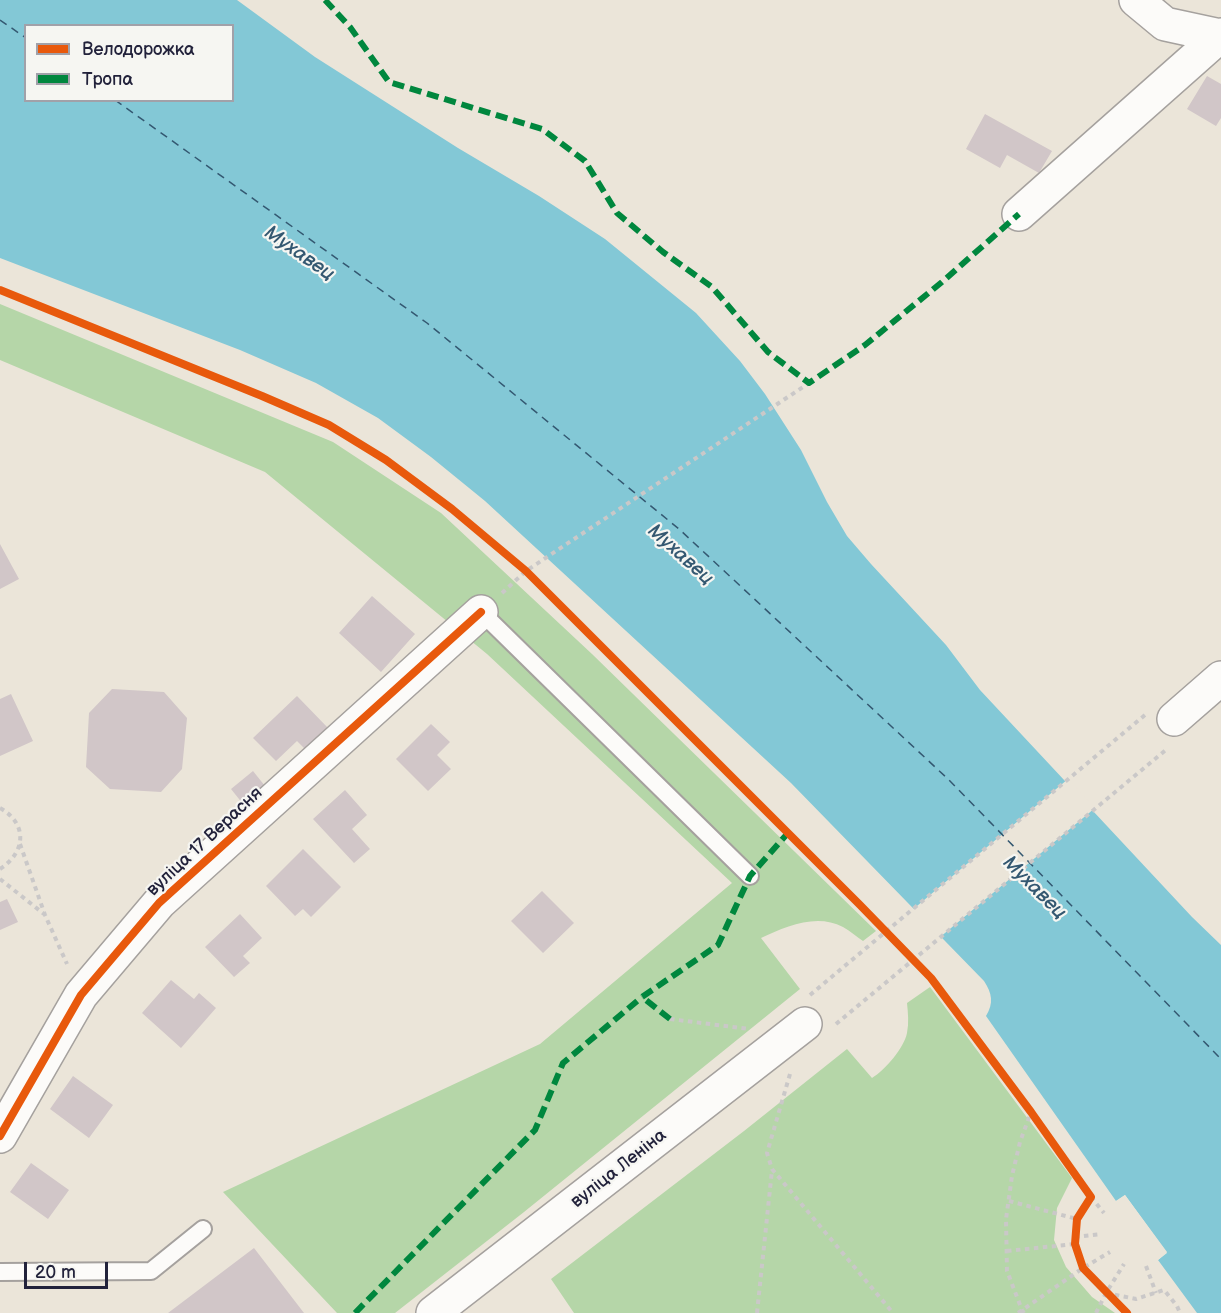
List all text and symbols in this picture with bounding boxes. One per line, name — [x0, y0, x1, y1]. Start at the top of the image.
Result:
legend — [24, 24, 234, 102]
text: Велодорожка — [82, 39, 195, 60]
text: Тропа — [82, 69, 133, 90]
water label: Мухавец — [259, 221, 339, 287]
water label: Мухавец — [642, 519, 718, 591]
street label: вуліца 17 Верасня — [143, 783, 267, 901]
water label: Мухавец — [997, 851, 1071, 925]
street label: вуліца Леніна — [567, 1125, 671, 1213]
scale bar — [27, 1250, 111, 1288]
text: 20 m — [35, 1262, 76, 1283]

